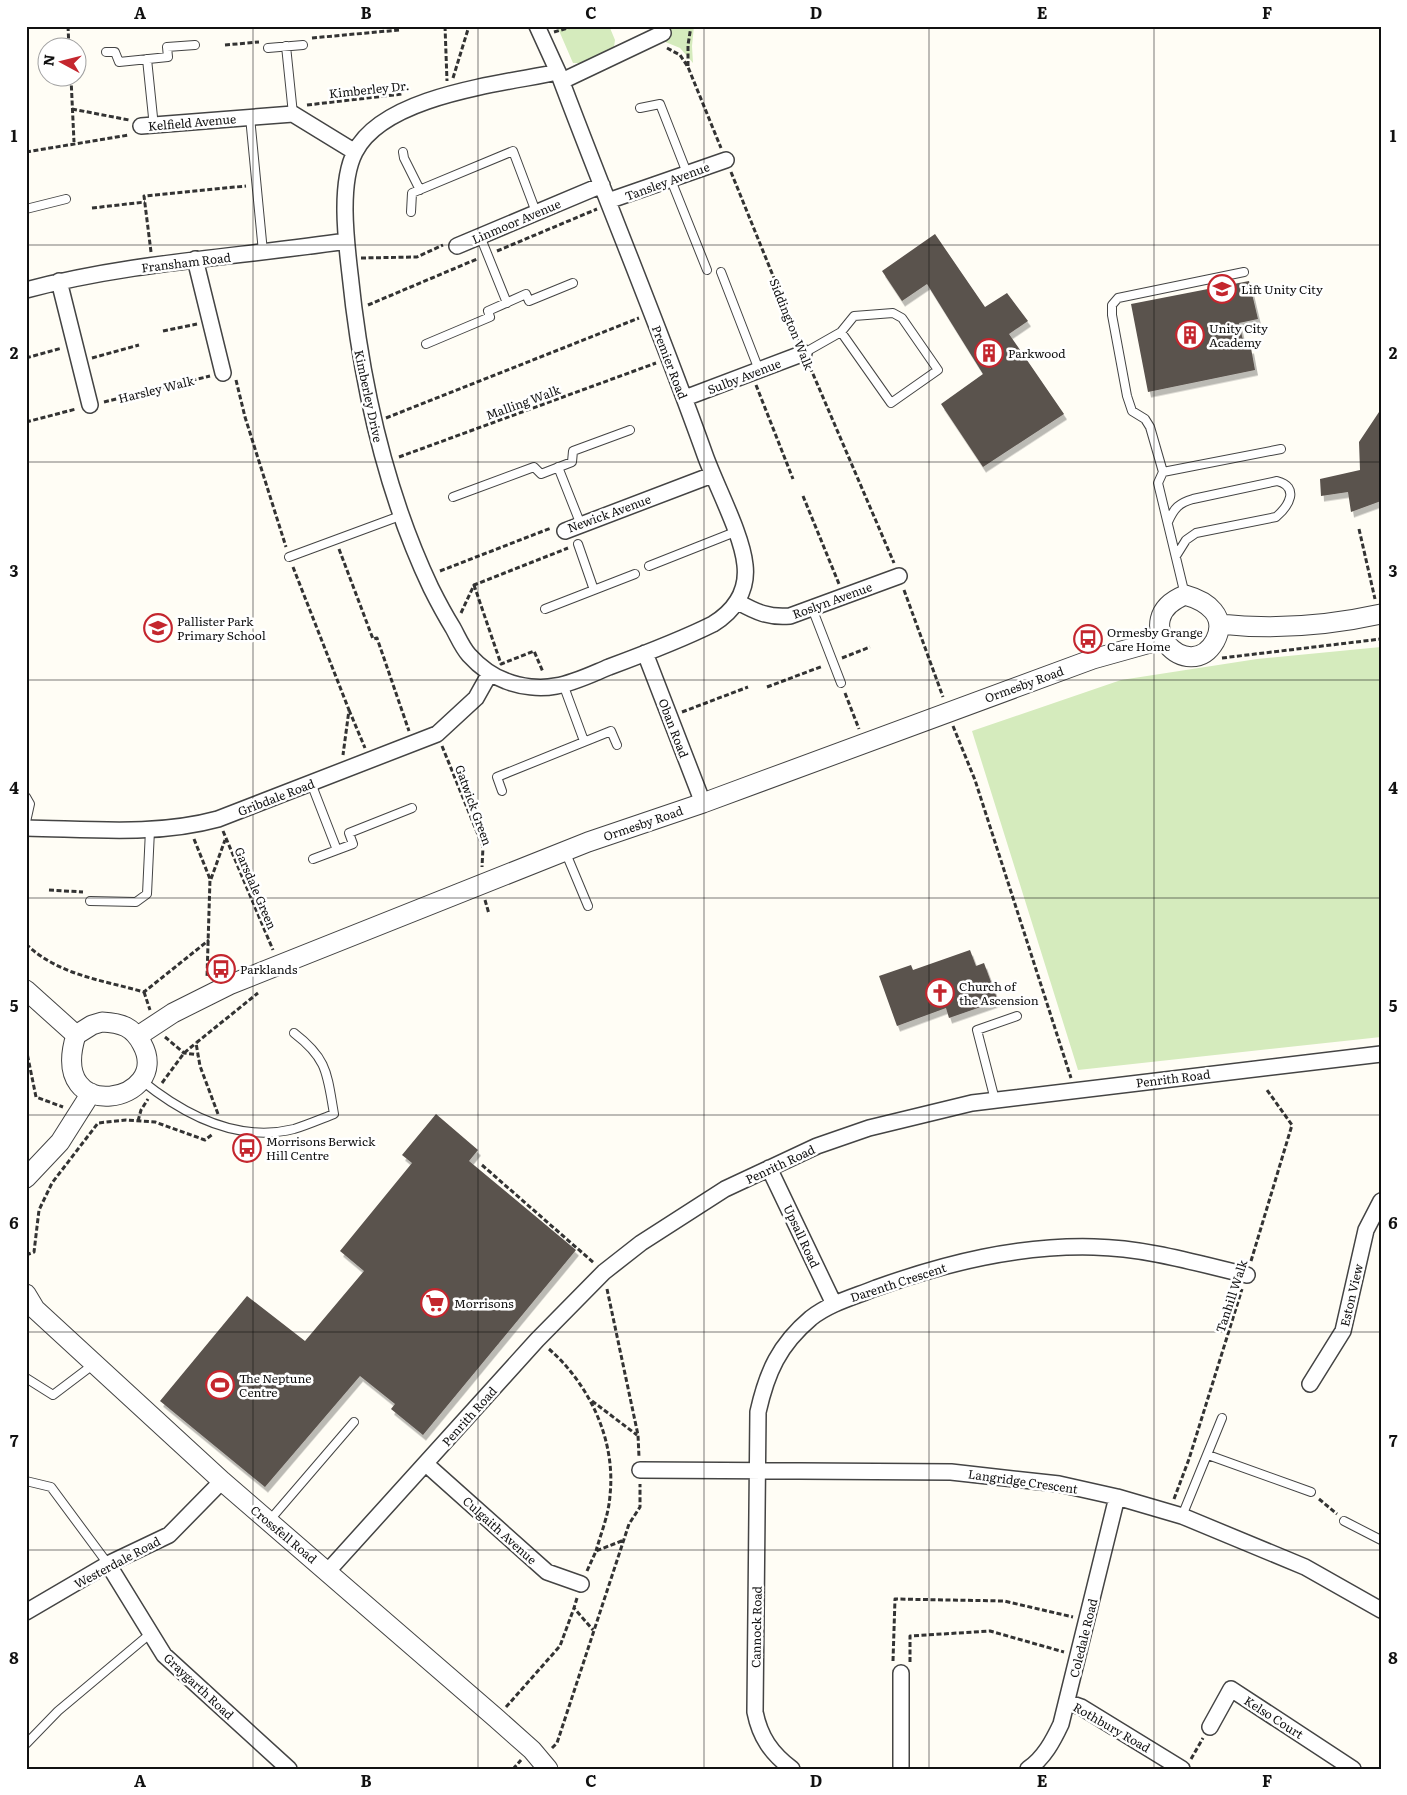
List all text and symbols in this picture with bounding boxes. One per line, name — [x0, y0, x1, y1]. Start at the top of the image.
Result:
text: A — [134, 0, 146, 24]
text: B — [360, 0, 372, 24]
text: C — [585, 0, 597, 24]
text: D — [810, 0, 822, 24]
text: E — [1037, 0, 1048, 24]
text: F — [1262, 0, 1272, 24]
north arrow — [38, 38, 88, 88]
text: N — [37, 53, 59, 67]
street label: Kimberley Dr. — [328, 76, 410, 102]
street label: Kelfield Avenue — [147, 109, 237, 135]
text: 1 — [11, 123, 18, 147]
text: 1 — [1390, 123, 1397, 147]
street label: Tansley Avenue — [622, 157, 712, 205]
street label: Linmoor Avenue — [469, 194, 563, 248]
street label: Fransham Road — [140, 248, 232, 276]
school or university icon: Lift Unity City — [1207, 274, 1237, 304]
street label: Siddington Walk — [765, 276, 819, 373]
place label: Lift Unity City — [1241, 280, 1323, 298]
place label: Unity City Academy — [1209, 319, 1268, 351]
building icon: Unity City Academy — [1175, 320, 1205, 350]
street label: Premier Road — [648, 322, 693, 402]
building icon: Parkwood — [974, 338, 1004, 368]
text: 2 — [10, 340, 19, 364]
text: 2 — [1389, 340, 1398, 364]
place label: Parkwood — [1008, 344, 1066, 362]
street label: Kimberley Drive — [350, 348, 388, 444]
street label: Sulby Avenue — [705, 354, 783, 398]
street label: Harsley Walk — [116, 371, 196, 407]
street label: Malling Walk — [483, 380, 563, 424]
street label: Newick Avenue — [565, 490, 653, 536]
text: 3 — [10, 558, 19, 582]
text: 3 — [1389, 558, 1398, 582]
street label: Roslyn Avenue — [790, 577, 874, 623]
place label: Pallister Park Primary School — [177, 612, 266, 644]
school or university icon: Pallister Park Primary School — [143, 613, 173, 643]
place label: Ormesby Grange Care Home — [1107, 623, 1203, 655]
bus stop icon: Ormesby Grange Care Home — [1073, 624, 1103, 654]
street label: Ormesby Road — [982, 661, 1067, 707]
street label: Oban Road — [654, 696, 694, 761]
street label: Gatwick Green — [451, 762, 497, 848]
street label: Gribdale Road — [235, 774, 318, 820]
text: 4 — [9, 775, 19, 799]
text: 4 — [1388, 775, 1398, 799]
street label: Ormesby Road — [601, 801, 686, 845]
street label: Garsdale Green — [231, 844, 281, 932]
bus stop icon: Parklands — [206, 954, 236, 984]
place label: Parklands — [240, 960, 298, 978]
place label: Church of the Ascension — [959, 977, 1039, 1009]
church icon: Church of the Ascension — [925, 978, 955, 1008]
text: 5 — [10, 993, 19, 1017]
text: 5 — [1389, 993, 1398, 1017]
street label: Penrith Road — [1135, 1064, 1212, 1091]
place label: Morrisons Berwick Hill Centre — [266, 1132, 376, 1164]
bus stop icon: Morrisons Berwick Hill Centre — [232, 1133, 262, 1163]
street label: Penrith Road — [742, 1140, 818, 1188]
street label: Upsall Road — [779, 1201, 825, 1271]
text: 6 — [9, 1210, 19, 1234]
text: 6 — [1388, 1210, 1398, 1234]
street label: Tanhill Walk — [1211, 1257, 1251, 1335]
street label: Darenth Crescent — [848, 1258, 948, 1306]
street label: Eston View — [1335, 1261, 1367, 1328]
supermarket icon: Morrisons — [420, 1288, 450, 1318]
place label: Morrisons — [454, 1294, 514, 1312]
place label: The Neptune Centre — [239, 1369, 312, 1401]
sports icon: The Neptune Centre — [205, 1370, 235, 1400]
street label: Penrith Road — [437, 1382, 501, 1450]
text: 7 — [10, 1428, 19, 1452]
text: 7 — [1389, 1428, 1398, 1452]
street label: Langridge Crescent — [967, 1464, 1079, 1498]
street label: Culgaith Avenue — [459, 1492, 541, 1568]
street label: Crossfell Road — [247, 1501, 322, 1568]
street label: Westerdale Road — [71, 1531, 164, 1592]
street label: Cannock Road — [746, 1585, 766, 1668]
street label: Coledale Road — [1064, 1596, 1102, 1679]
text: 8 — [9, 1645, 19, 1669]
text: 8 — [1388, 1645, 1398, 1669]
street label: Graygarth Road — [160, 1649, 239, 1724]
street label: Kelso Court — [1241, 1691, 1307, 1743]
street label: Rothbury Road — [1070, 1698, 1155, 1757]
text: A — [134, 1768, 146, 1792]
text: B — [360, 1768, 372, 1792]
text: C — [585, 1768, 597, 1792]
text: D — [810, 1768, 822, 1792]
text: E — [1037, 1768, 1048, 1792]
text: F — [1262, 1768, 1272, 1792]

